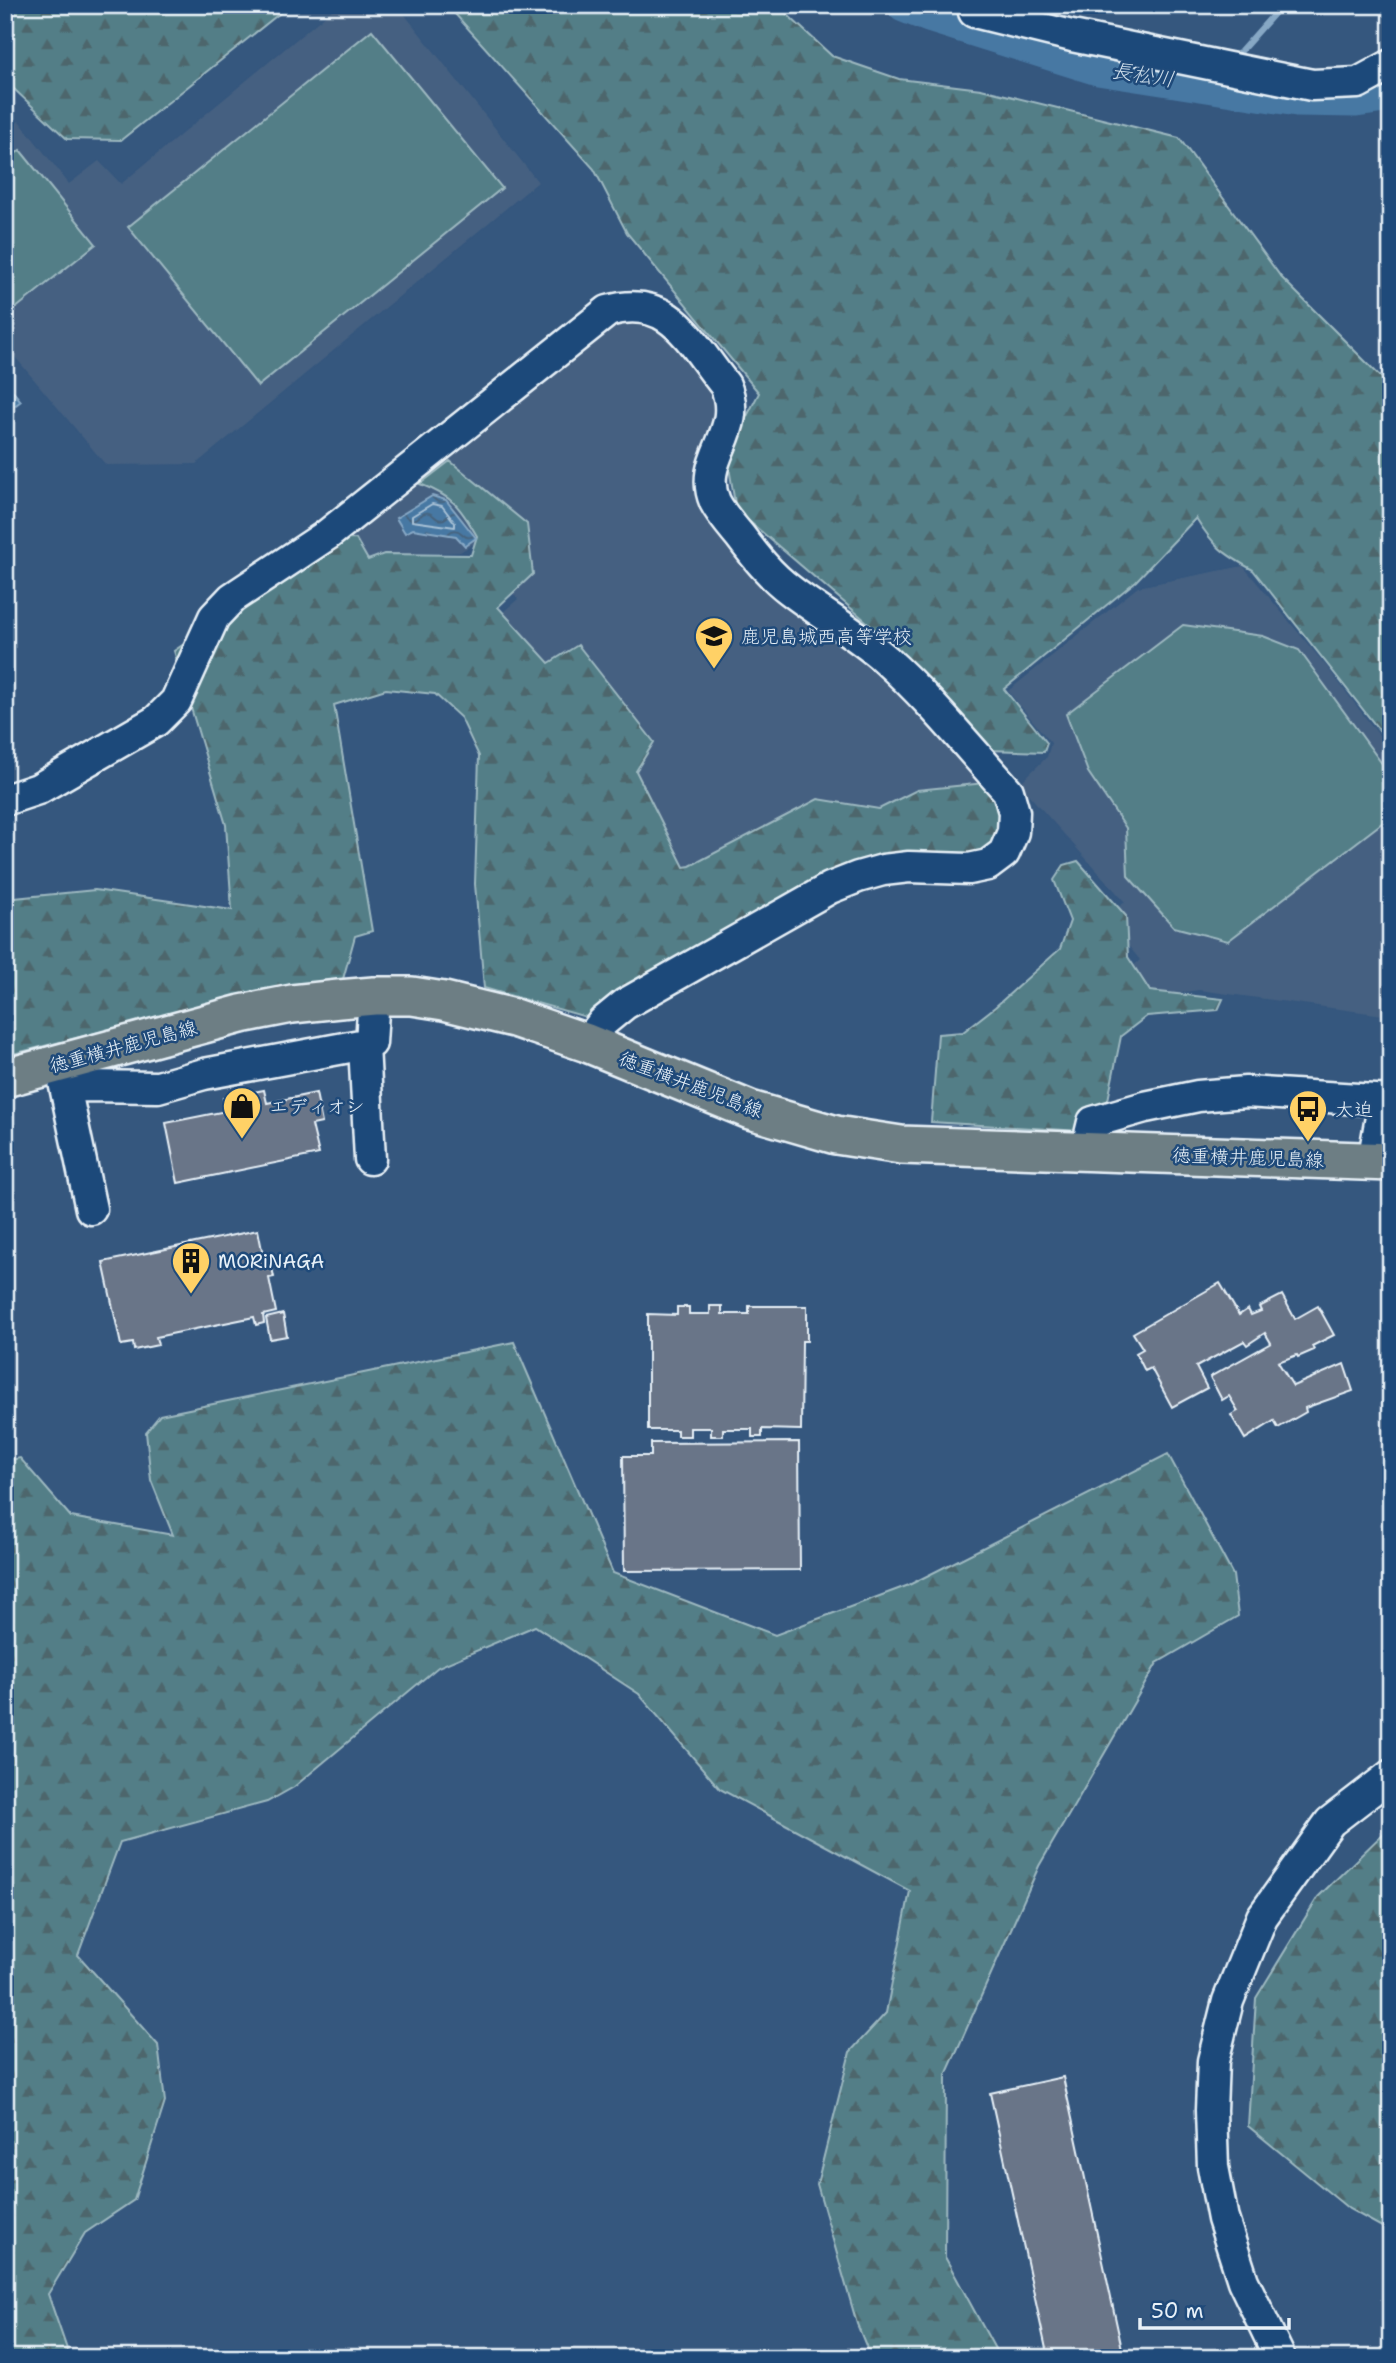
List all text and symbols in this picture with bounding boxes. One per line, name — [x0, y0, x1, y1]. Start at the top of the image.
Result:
water label: 長松川 — [1110, 56, 1176, 94]
school or university icon: 鹿児島城西高等学校 — [693, 615, 735, 670]
place label: 鹿児島城西高等学校 — [741, 624, 912, 649]
street label: 徳重横井鹿児島線 — [46, 1015, 200, 1078]
street label: 徳重横井鹿児島線 — [615, 1046, 766, 1123]
shop icon: エディオン — [221, 1085, 263, 1140]
bus stop icon: 大迫 — [1287, 1088, 1329, 1143]
place label: エディオン — [269, 1094, 365, 1119]
place label: 大迫 — [1335, 1097, 1373, 1122]
street label: 徳重横井鹿児島線 — [1172, 1142, 1324, 1173]
building icon: MORiNAGA — [170, 1240, 212, 1295]
place label: MORiNAGA — [218, 1249, 324, 1274]
scale bar — [1140, 2286, 1289, 2330]
text: 50 m — [1151, 2297, 1204, 2325]

